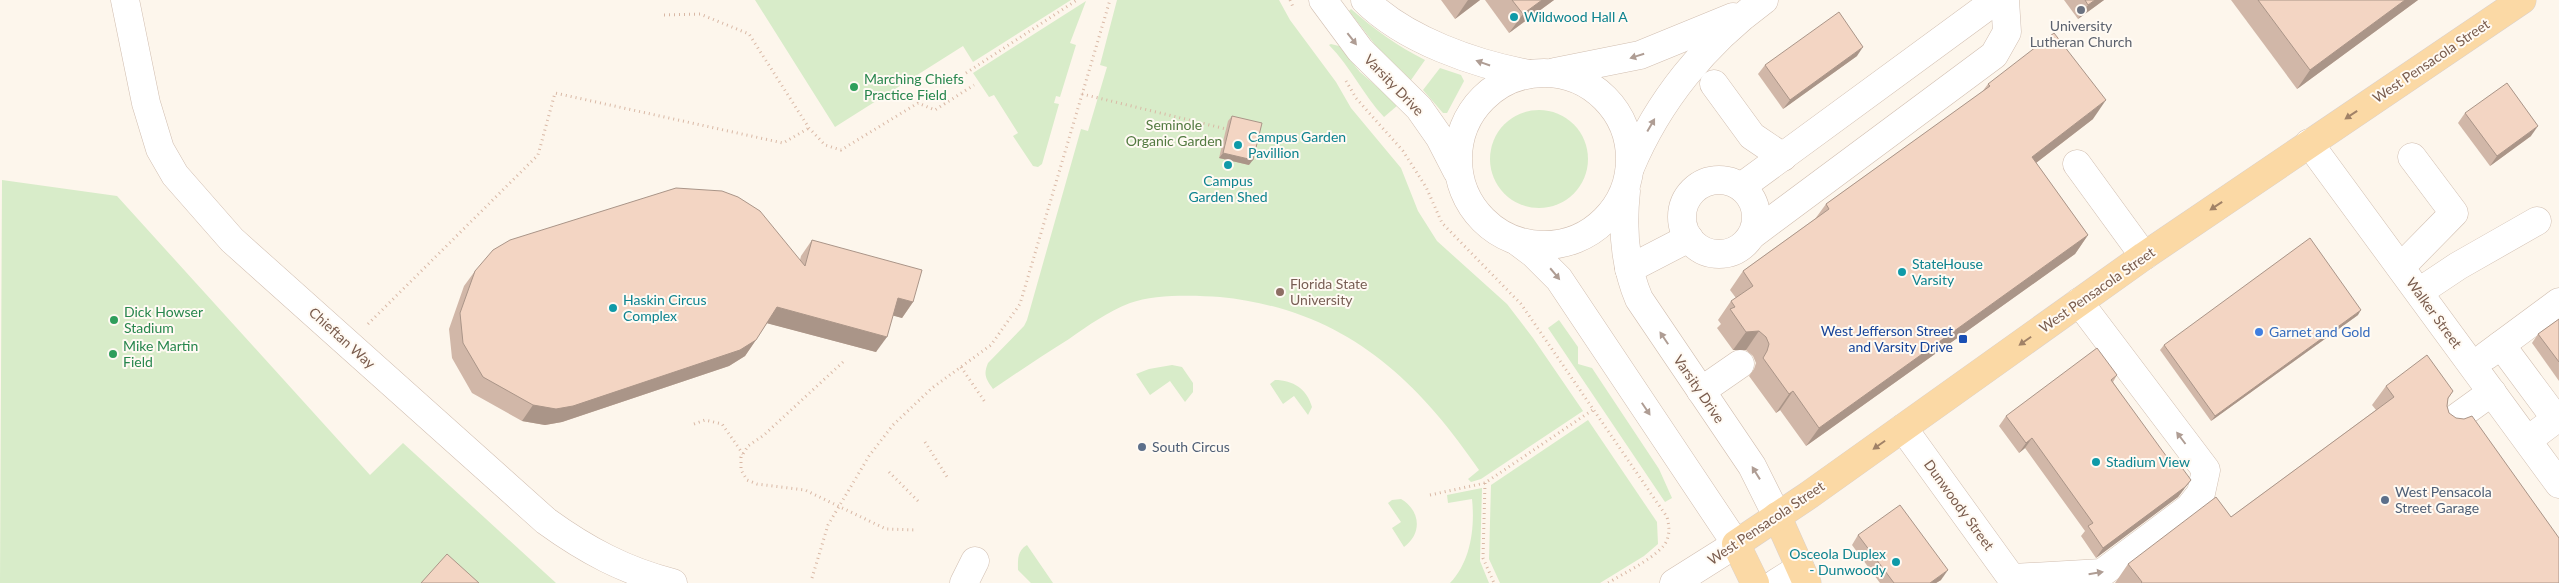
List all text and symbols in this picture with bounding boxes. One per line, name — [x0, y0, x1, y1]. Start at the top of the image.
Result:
marker: University Lutheran Church — [2075, 4, 2087, 16]
place label: Wildwood Hall A — [1524, 8, 1628, 25]
marker: Wildwood Hall A — [1508, 11, 1520, 23]
street label: West Pensacola Street — [2369, 15, 2492, 106]
place label: University Lutheran Church — [2030, 17, 2132, 50]
one-way arrow — [1347, 32, 1357, 46]
street label: Varsity Drive — [1361, 50, 1428, 119]
one-way arrow — [1630, 52, 1645, 60]
one-way arrow — [1475, 59, 1490, 67]
place label: Marching Chiefs Practice Field — [864, 70, 964, 103]
marker: Marching Chiefs Practice Field — [848, 81, 860, 93]
one-way arrow — [2344, 110, 2357, 120]
park label: Seminole Organic Garden — [1126, 116, 1222, 149]
one-way arrow — [1646, 119, 1655, 132]
place label: Campus Garden Pavillion — [1248, 128, 1346, 161]
marker: Campus Garden Pavillion — [1232, 139, 1244, 151]
marker: Campus Garden Shed — [1222, 159, 1234, 171]
place label: Campus Garden Shed — [1188, 172, 1268, 205]
one-way arrow — [2209, 201, 2223, 211]
street label: West Pensacola Street — [2036, 243, 2158, 336]
place label: StateHouse Varsity — [1912, 255, 1983, 288]
marker: StateHouse Varsity — [1896, 266, 1908, 278]
one-way arrow — [1549, 268, 1560, 281]
street label: Walker Street — [2403, 274, 2466, 351]
place label: Florida State University — [1290, 275, 1367, 308]
marker: Florida State University — [1274, 286, 1286, 298]
place label: Haskin Circus Complex — [623, 291, 706, 324]
marker: Haskin Circus Complex — [607, 302, 619, 314]
place label: Dick Howser Stadium — [124, 303, 203, 336]
street label: Chieftan Way — [306, 303, 380, 372]
marker: Dick Howser Stadium — [108, 314, 120, 326]
place label: West Jefferson Street and Varsity Drive — [1821, 322, 1953, 355]
place label: Garnet and Gold — [2269, 323, 2370, 340]
marker: Garnet and Gold — [2253, 326, 2265, 338]
one-way arrow — [1659, 331, 1669, 345]
marker: West Jefferson Street and Varsity Drive — [1957, 333, 1969, 345]
one-way arrow — [2019, 335, 2032, 345]
place label: Mike Martin Field — [123, 337, 198, 370]
marker: Mike Martin Field — [107, 348, 119, 360]
street label: Varsity Drive — [1670, 351, 1728, 426]
one-way arrow — [1641, 402, 1651, 415]
one-way arrow — [2176, 432, 2187, 445]
place label: South Circus — [1152, 438, 1230, 455]
one-way arrow — [1872, 440, 1886, 450]
marker: South Circus — [1136, 441, 1148, 453]
place label: Stadium View — [2106, 453, 2190, 470]
street label: Dunwoody Street — [1921, 456, 1998, 553]
marker: Stadium View — [2090, 456, 2102, 468]
one-way arrow — [1751, 466, 1760, 479]
street label: West Pensacola Street — [1704, 477, 1827, 568]
place label: West Pensacola Street Garage — [2395, 483, 2492, 516]
marker: West Pensacola Street Garage — [2379, 494, 2391, 506]
place label: Osceola Duplex - Dunwoody — [1789, 545, 1887, 578]
marker: Osceola Duplex - Dunwoody — [1890, 556, 1902, 568]
one-way arrow — [2089, 568, 2105, 576]

